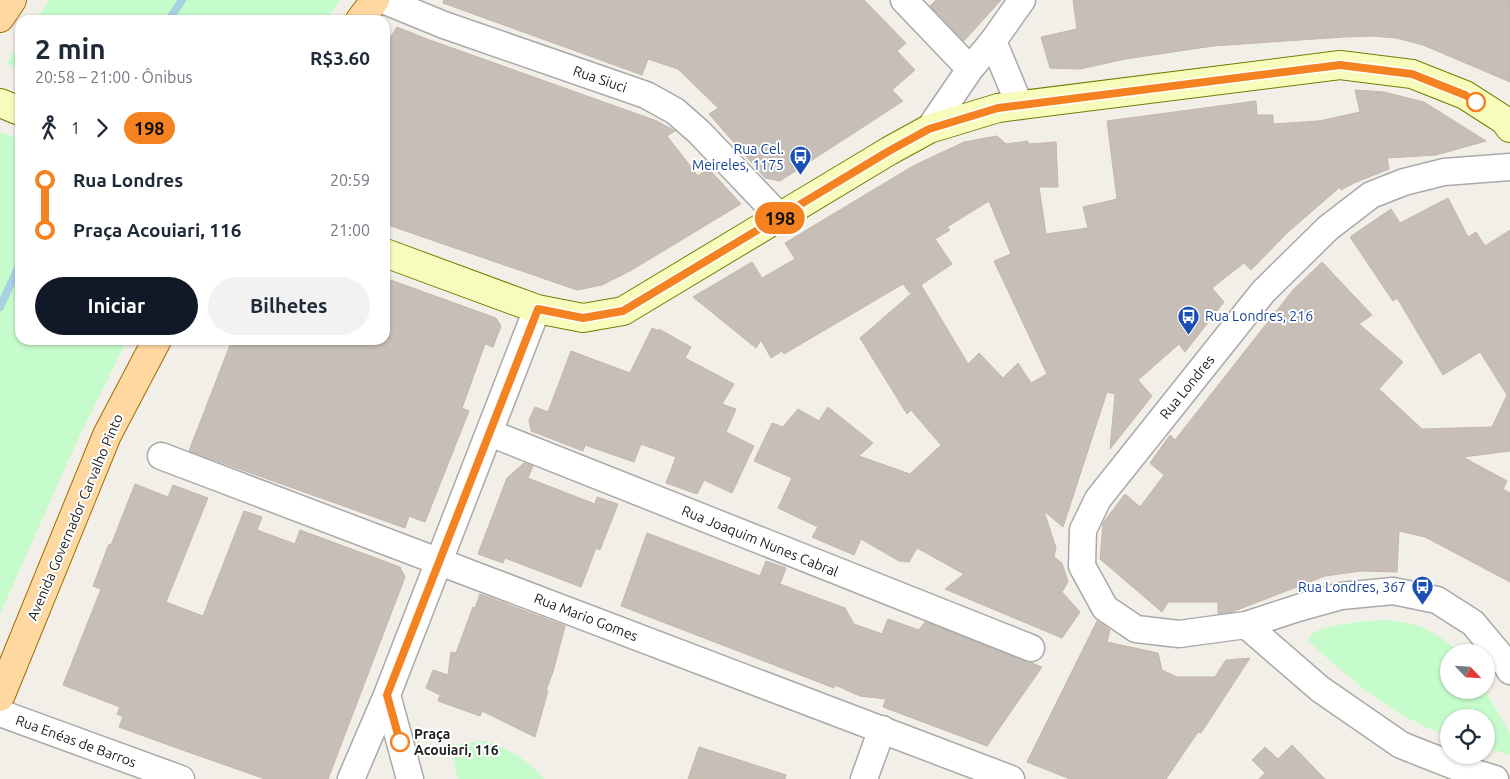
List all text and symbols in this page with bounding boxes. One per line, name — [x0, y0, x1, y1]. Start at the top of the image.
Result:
text: 2 min — [35, 33, 106, 64]
text: R$3.60 — [310, 47, 370, 69]
street label: Rua Siuci — [571, 62, 629, 96]
text: 20:58 – 21:00 · Ônibus — [35, 68, 192, 86]
unlabelled marker — [1466, 92, 1486, 112]
icon: walk — [35, 114, 63, 142]
icon: forward — [88, 114, 116, 142]
text: 198 — [134, 118, 165, 138]
text: 1 — [71, 119, 80, 137]
place label: Rua Cel. Meireles, 1175 — [692, 141, 784, 173]
bus stop icon: Rua Cel. Meireles, 1175 — [788, 145, 812, 176]
text: Rua Londres — [73, 169, 183, 191]
text: 20:59 — [330, 171, 370, 189]
line badge: 198 — [751, 202, 809, 234]
text: 198 — [765, 208, 795, 228]
text: Praça Acouiari, 116 — [73, 219, 242, 241]
text: 21:00 — [330, 221, 370, 239]
button: Iniciar — [35, 277, 198, 335]
button: Bilhetes — [208, 277, 370, 335]
bus stop icon: Rua Londres, 216 — [1177, 304, 1201, 335]
place label: Rua Londres, 216 — [1205, 308, 1313, 324]
street label: Rua Londres — [1156, 352, 1218, 422]
street label: Avenida Governador Carvalho Pinto — [24, 411, 126, 623]
street label: Rua Joaquim Nunes Cabral — [679, 502, 841, 580]
bus stop icon: Rua Londres, 367 — [1410, 575, 1434, 606]
place label: Rua Londres, 367 — [1298, 579, 1406, 595]
street label: Rua Mario Gomes — [532, 590, 640, 644]
north arrow — [1440, 644, 1495, 699]
map controls — [1440, 644, 1495, 764]
button: locate — [1440, 709, 1495, 764]
street label: Rua Enéas de Barros — [13, 712, 139, 770]
place label: Praça Acouiari, 116 — [414, 726, 499, 758]
marker: Praça Acouiari, 116 — [390, 732, 410, 752]

